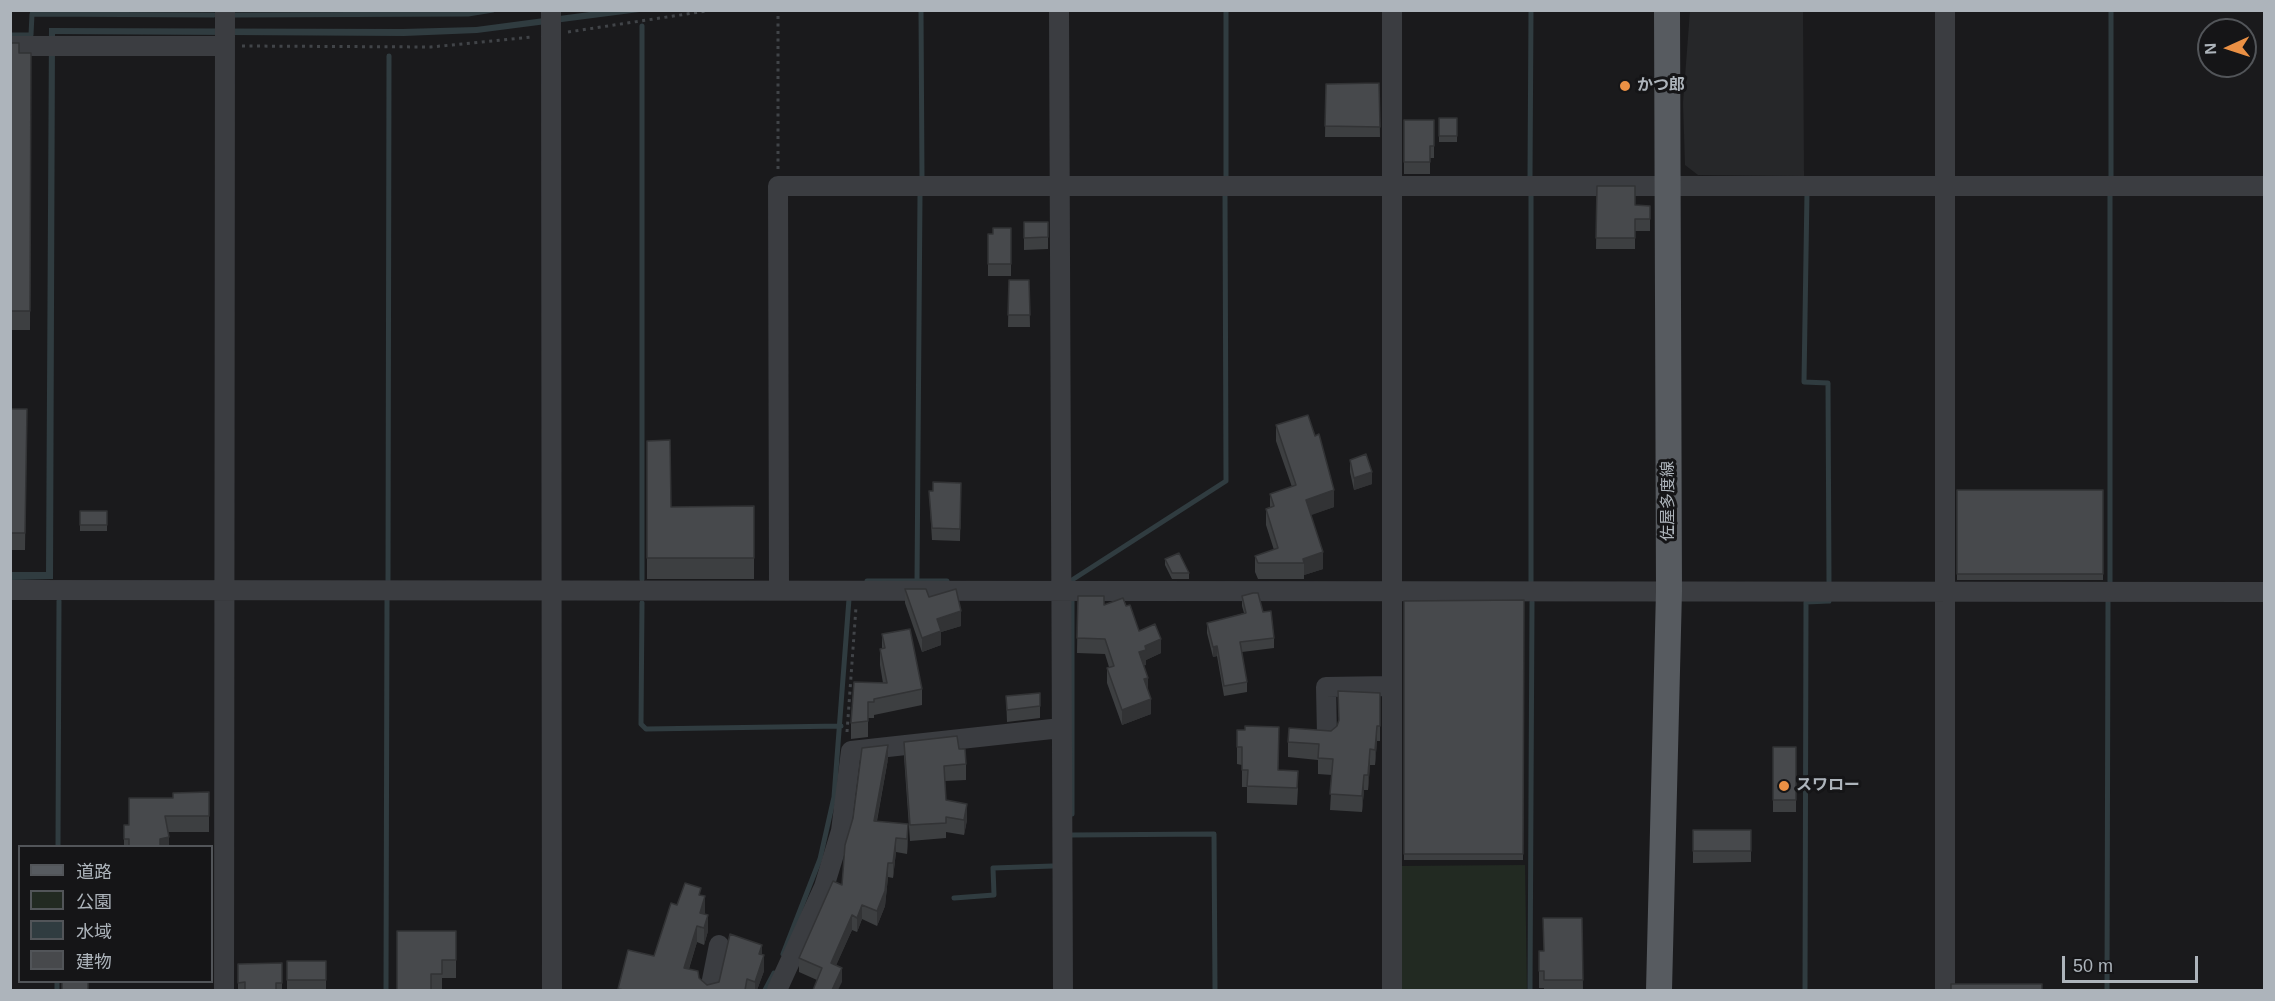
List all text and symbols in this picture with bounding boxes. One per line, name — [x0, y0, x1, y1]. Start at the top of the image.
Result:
north arrow — [2197, 18, 2257, 78]
text: N — [2202, 43, 2219, 55]
place label: かつ郎 — [1637, 76, 1685, 96]
marker: かつ郎 — [1618, 79, 1632, 93]
street label: 佐屋多度線 — [1659, 461, 1679, 541]
place label: スワロー — [1796, 776, 1860, 796]
marker: スワロー — [1777, 779, 1791, 793]
legend — [18, 845, 213, 983]
text: 道路 — [76, 862, 112, 882]
text: 公園 — [76, 892, 112, 912]
text: 水域 — [76, 922, 112, 942]
scale bar — [2065, 944, 2202, 982]
text: 建物 — [76, 952, 112, 972]
text: 50 m — [2073, 956, 2113, 976]

